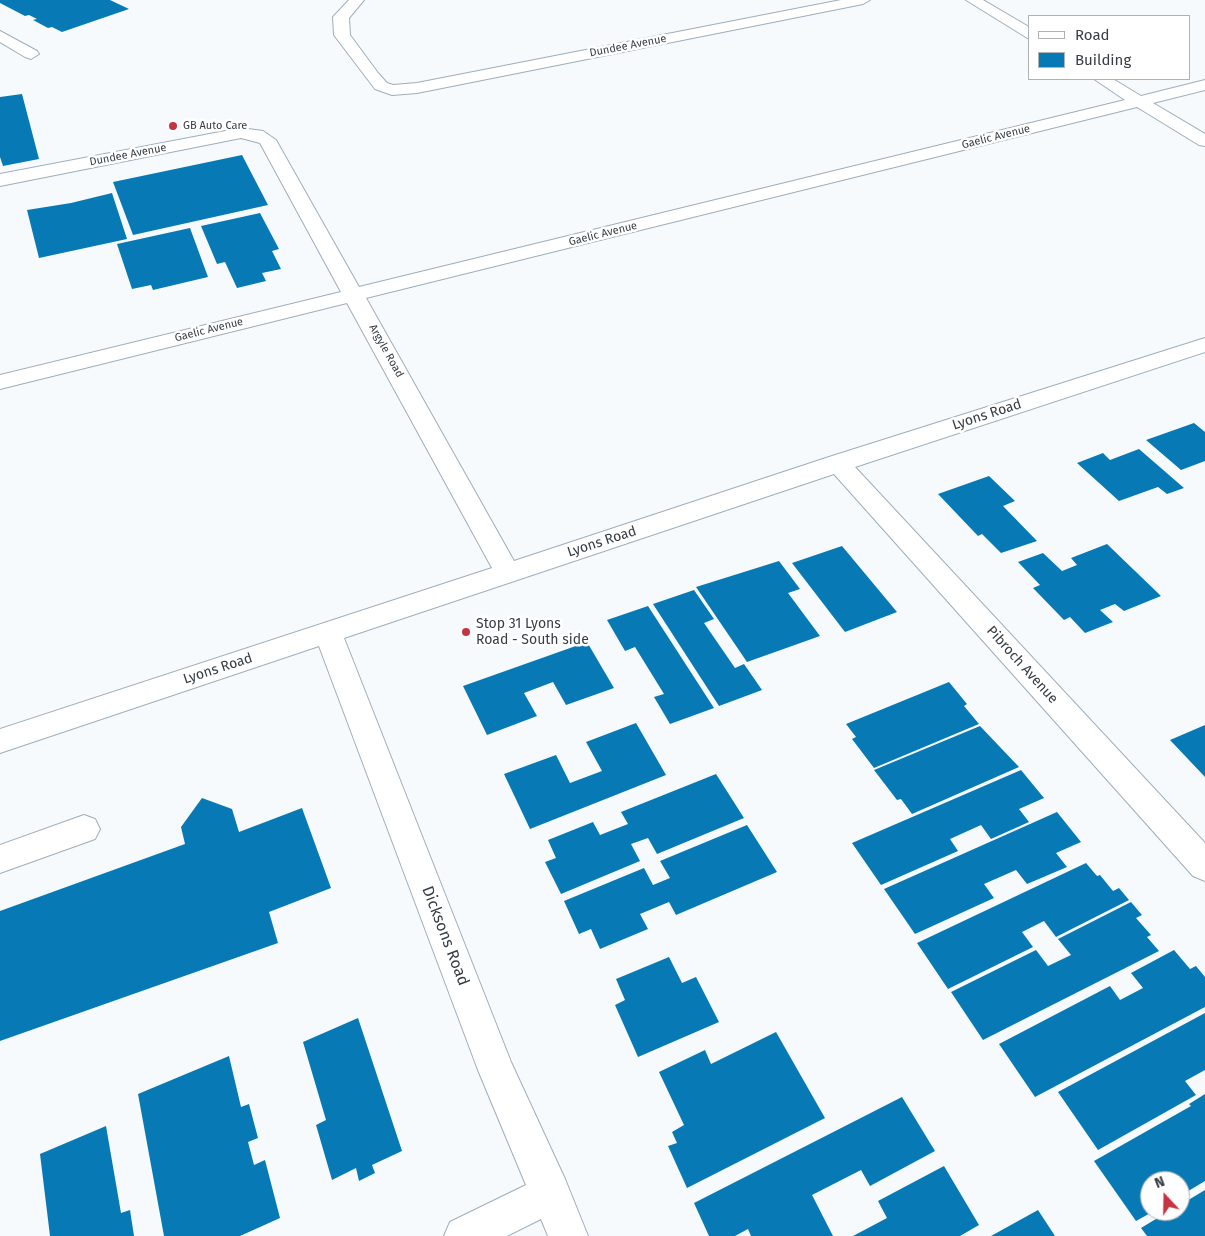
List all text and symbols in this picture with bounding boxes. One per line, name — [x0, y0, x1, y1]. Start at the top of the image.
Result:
legend — [1028, 15, 1190, 80]
text: Road — [1075, 26, 1110, 44]
street label: Dundee Avenue — [588, 32, 668, 60]
text: Building — [1075, 51, 1131, 69]
place label: GB Auto Care — [183, 119, 247, 133]
marker: GB Auto Care — [167, 120, 179, 132]
street label: Gaelic Avenue — [960, 122, 1032, 152]
street label: Dundee Avenue — [88, 141, 168, 169]
street label: Gaelic Avenue — [567, 219, 639, 249]
street label: Gaelic Avenue — [173, 315, 245, 345]
street label: Argyle Road — [366, 322, 406, 380]
street label: Lyons Road — [950, 396, 1024, 434]
street label: Lyons Road — [565, 523, 639, 561]
place label: Stop 31 Lyons Road - South side — [476, 616, 589, 648]
street label: Pibroch Avenue — [983, 623, 1061, 707]
marker: Stop 31 Lyons Road - South side — [460, 626, 472, 638]
street label: Lyons Road — [181, 650, 255, 688]
street label: Dicksons Road — [417, 883, 473, 989]
north arrow — [1140, 1171, 1190, 1221]
text: N — [1152, 1173, 1167, 1192]

